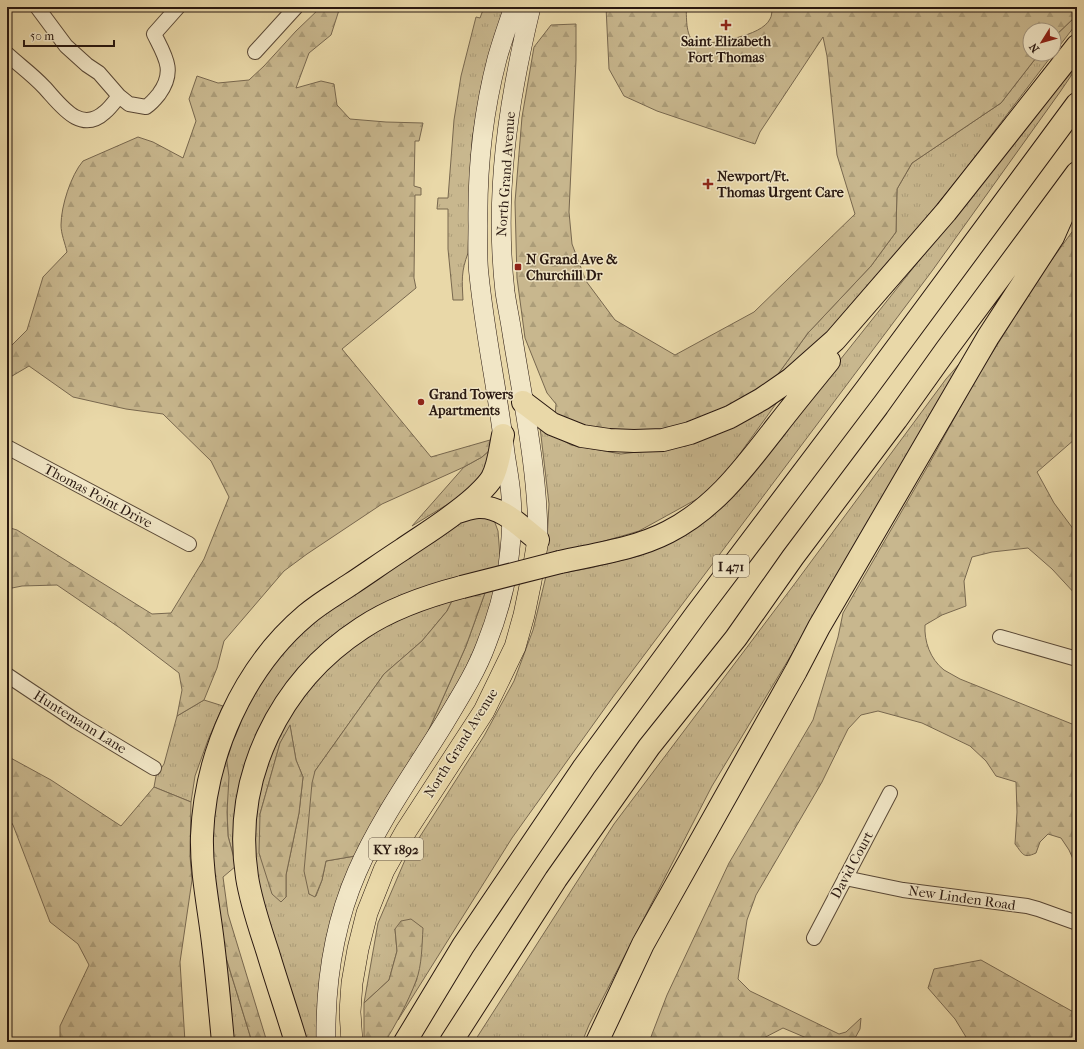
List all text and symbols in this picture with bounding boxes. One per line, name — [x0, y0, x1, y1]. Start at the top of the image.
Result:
marker: Saint Elizabeth Fort Thomas — [720, 19, 732, 31]
scale bar — [24, 22, 114, 48]
north arrow — [1022, 22, 1062, 62]
text: 50 m — [30, 29, 54, 43]
place label: Saint Elizabeth Fort Thomas — [681, 33, 772, 66]
text: N — [1026, 40, 1042, 55]
street label: North Grand Avenue — [493, 111, 519, 237]
place label: Newport/Ft. Thomas Urgent Care — [716, 168, 844, 201]
marker: Newport/Ft. Thomas Urgent Care — [702, 178, 714, 190]
place label: N Grand Ave & Churchill Dr — [526, 251, 618, 284]
marker: N Grand Ave & Churchill Dr — [513, 262, 523, 272]
place label: Grand Towers Apartments — [428, 386, 514, 419]
marker: Grand Towers Apartments — [416, 397, 426, 407]
street label: Thomas Point Drive — [41, 460, 155, 532]
road number: I 471 — [713, 555, 749, 577]
street label: North Grand Avenue — [421, 685, 501, 801]
street label: Huntemann Lane — [30, 687, 130, 757]
street label: David Court — [827, 828, 877, 902]
road number: KY 1892 — [369, 838, 423, 860]
street label: New Linden Road — [907, 882, 1017, 914]

